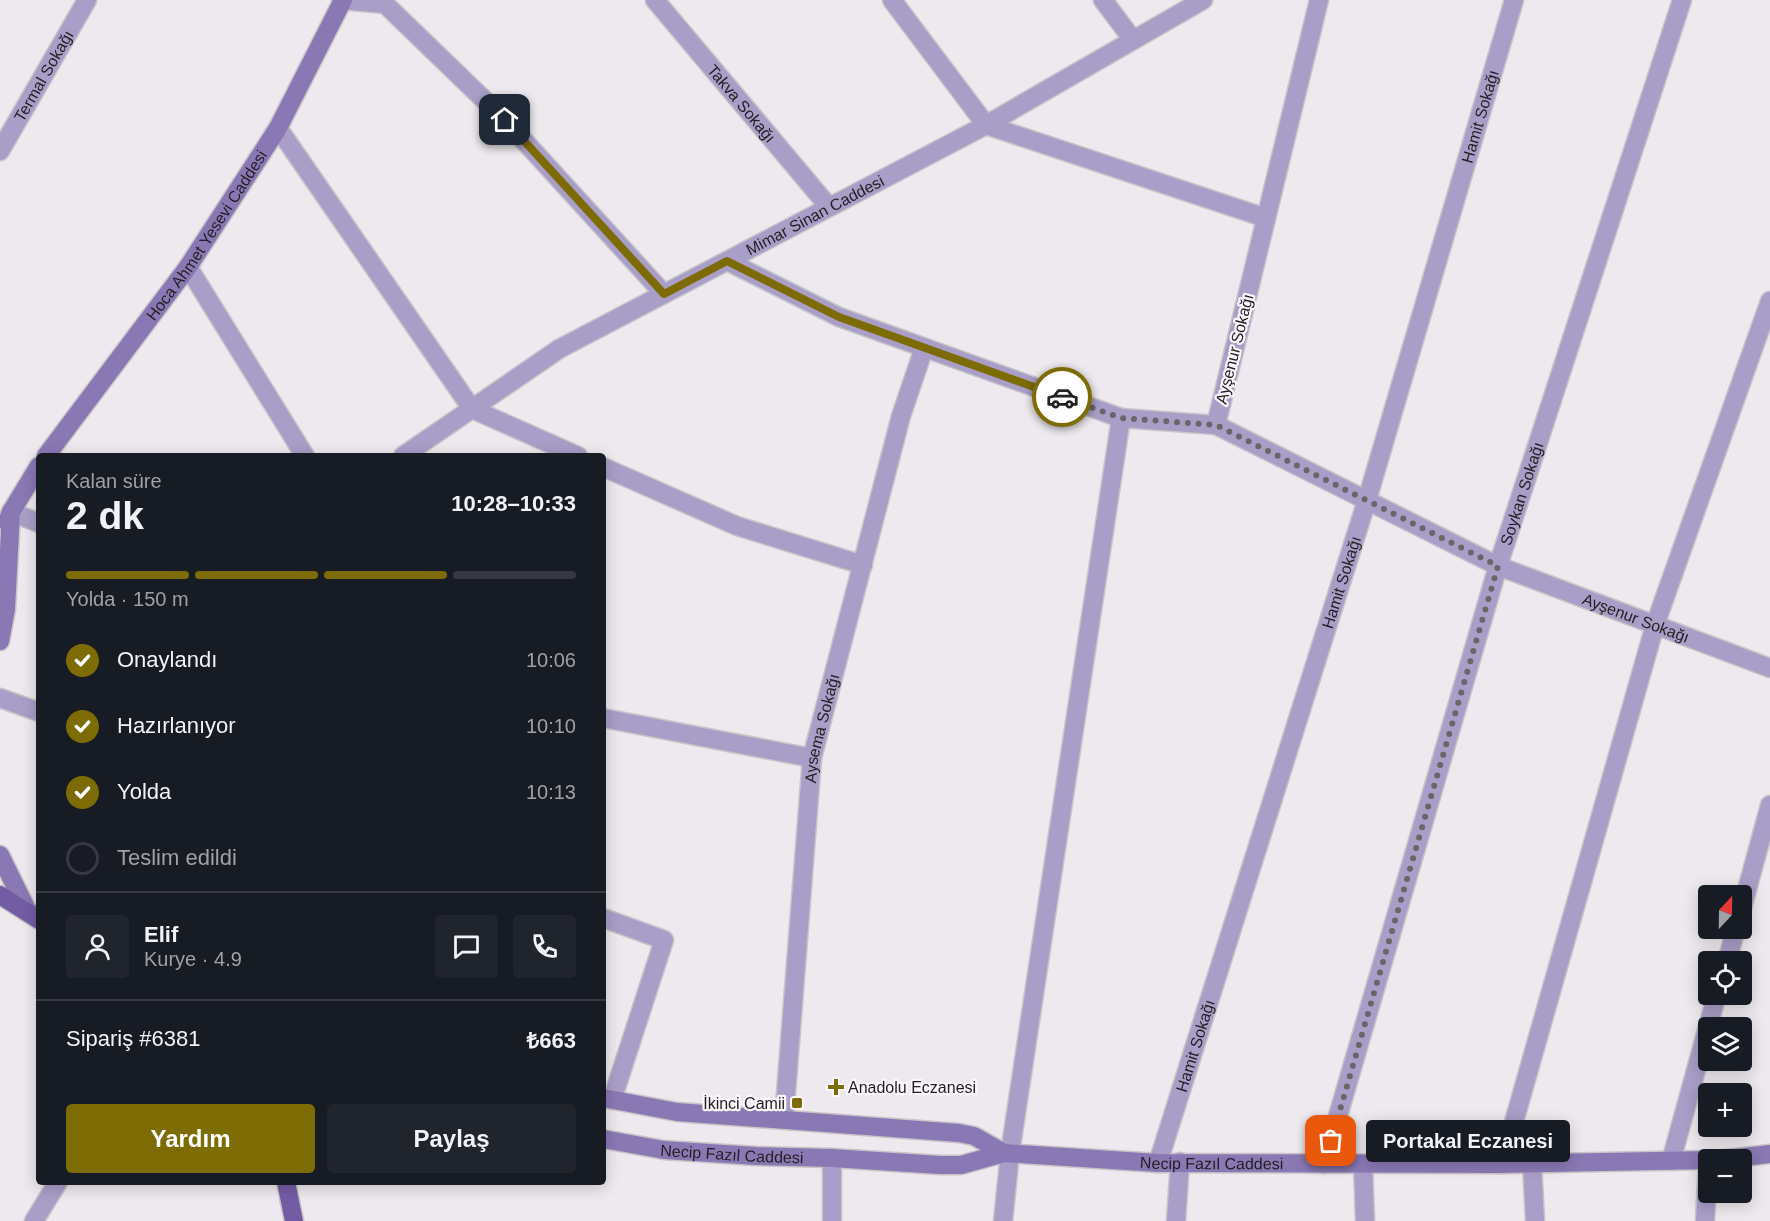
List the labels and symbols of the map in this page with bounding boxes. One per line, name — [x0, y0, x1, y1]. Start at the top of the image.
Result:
street label: Termal Sokağı — [11, 27, 77, 124]
street label: Takva Sokağı — [704, 61, 779, 146]
street label: Hamit Sokağı — [1459, 68, 1502, 165]
pin — [479, 94, 530, 145]
street label: Hoca Ahmet Yesevi Caddesi — [143, 148, 270, 324]
street label: Mimar Sinan Caddesi — [743, 172, 887, 258]
street label: Ayşenur Sokağı — [1213, 292, 1256, 406]
courier — [1032, 367, 1092, 427]
street label: Soykan Sokağı — [1497, 440, 1547, 548]
street label: Hamit Sokağı — [1319, 534, 1364, 631]
street label: Ayşenur Sokağı — [1580, 590, 1692, 646]
street label: Aysema Sokağı — [802, 672, 843, 784]
north arrow — [1698, 885, 1752, 939]
street label: Hamit Sokağı — [1173, 997, 1218, 1094]
place label: Anadolu Eczanesi — [848, 1079, 976, 1096]
marker: Anadolu Eczanesi — [829, 1080, 843, 1094]
place label: İkinci Camii — [703, 1094, 785, 1112]
marker: İkinci Camii — [790, 1096, 804, 1110]
pin — [1305, 1115, 1356, 1166]
callout: Portakal Eczanesi — [1367, 1120, 1571, 1162]
street label: Necip Fazıl Caddesi — [660, 1142, 804, 1166]
street label: Necip Fazıl Caddesi — [1139, 1154, 1283, 1172]

